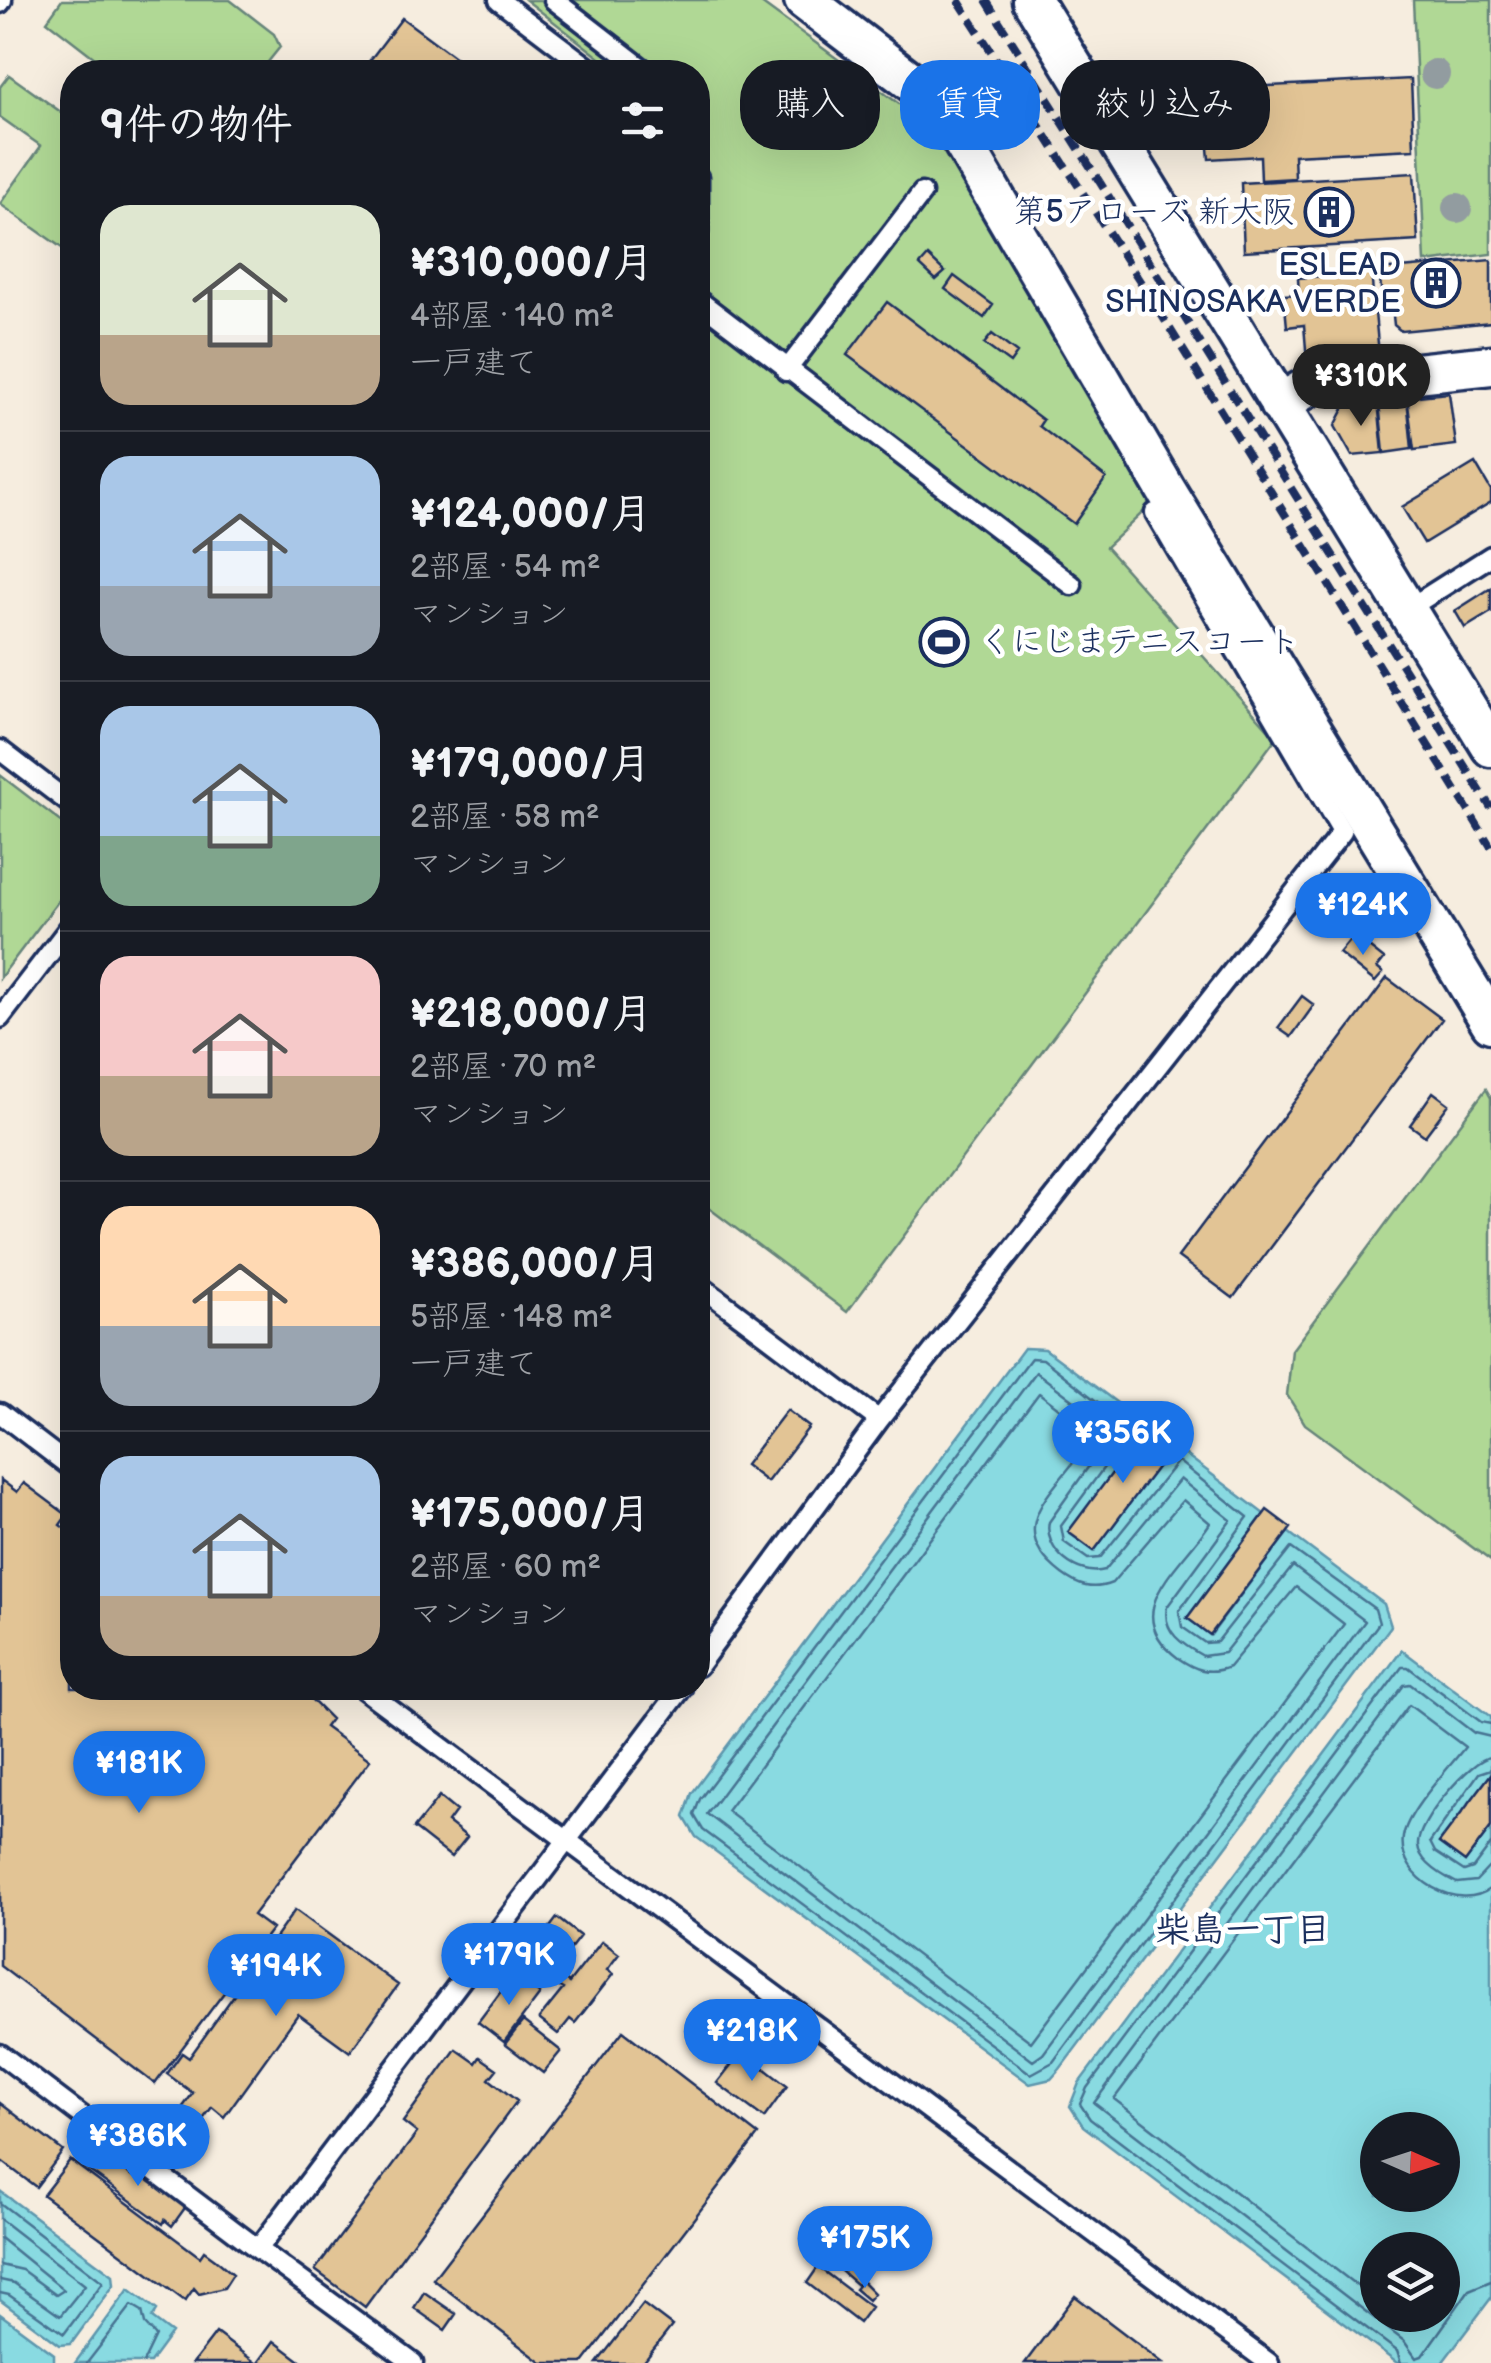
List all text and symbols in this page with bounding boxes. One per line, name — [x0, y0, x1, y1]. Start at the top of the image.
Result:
chip: 購入 — [740, 60, 880, 150]
chip: 賃貸 — [900, 60, 1040, 150]
chip: 絞り込み — [1060, 60, 1270, 150]
icon: filters — [615, 93, 670, 148]
text: 9件の物件 — [100, 100, 293, 151]
building icon: 第5アローズ 新大阪 — [1303, 186, 1355, 238]
place label: 第5アローズ 新大阪 — [1014, 193, 1294, 232]
text: ¥310,000/月 — [410, 238, 654, 289]
icon: home — [180, 245, 300, 365]
place label: ESLEAD SHINOSAKA VERDE — [1105, 246, 1401, 322]
building icon: ESLEAD SHINOSAKA VERDE — [1410, 257, 1462, 309]
text: 4部屋 · 140 m² — [410, 297, 614, 336]
text: 一戸建て — [410, 344, 538, 383]
pin: ¥310K — [1291, 344, 1431, 429]
text: ¥310K — [1314, 357, 1408, 396]
text: ¥124,000/月 — [410, 489, 652, 540]
icon: home — [180, 496, 300, 616]
text: 2部屋 · 54 m² — [410, 548, 601, 587]
text: マンション — [410, 595, 569, 634]
sports icon: くにじまテニスコート — [918, 616, 970, 668]
place label: くにじまテニスコート — [979, 623, 1300, 662]
text: ¥179,000/月 — [410, 739, 651, 790]
icon: home — [180, 746, 300, 866]
text: 2部屋 · 58 m² — [410, 798, 600, 837]
text: マンション — [410, 845, 569, 884]
pin: ¥124K — [1293, 873, 1433, 958]
text: ¥124K — [1317, 886, 1409, 925]
text: ¥218,000/月 — [410, 989, 653, 1040]
icon: home — [180, 996, 300, 1116]
text: 2部屋 · 70 m² — [410, 1048, 596, 1087]
text: マンション — [410, 1095, 569, 1134]
text: ¥386,000/月 — [410, 1239, 661, 1290]
icon: home — [180, 1246, 300, 1366]
text: 5部屋 · 148 m² — [410, 1298, 613, 1337]
text: 一戸建て — [410, 1345, 538, 1384]
pin: ¥356K — [1053, 1401, 1193, 1486]
text: ¥356K — [1074, 1414, 1172, 1453]
text: ¥175,000/月 — [410, 1489, 651, 1540]
icon: home — [180, 1496, 300, 1616]
text: 2部屋 · 60 m² — [410, 1548, 601, 1587]
text: マンション — [410, 1595, 569, 1634]
pin: ¥181K — [69, 1731, 209, 1816]
text: ¥181K — [95, 1744, 183, 1783]
district label: 柴島一丁目 — [1155, 1909, 1331, 1952]
pin: ¥179K — [439, 1923, 579, 2008]
pin: ¥194K — [206, 1934, 346, 2019]
text: ¥179K — [463, 1936, 555, 1975]
text: ¥194K — [230, 1947, 322, 1986]
pin: ¥218K — [682, 1999, 822, 2084]
text: ¥218K — [706, 2012, 798, 2051]
pin: ¥386K — [68, 2104, 208, 2189]
north arrow — [1360, 2112, 1460, 2212]
map controls — [1360, 2112, 1460, 2332]
text: ¥386K — [89, 2117, 187, 2156]
pin: ¥175K — [795, 2206, 935, 2291]
text: ¥175K — [819, 2219, 911, 2258]
button: layers — [1360, 2232, 1460, 2332]

